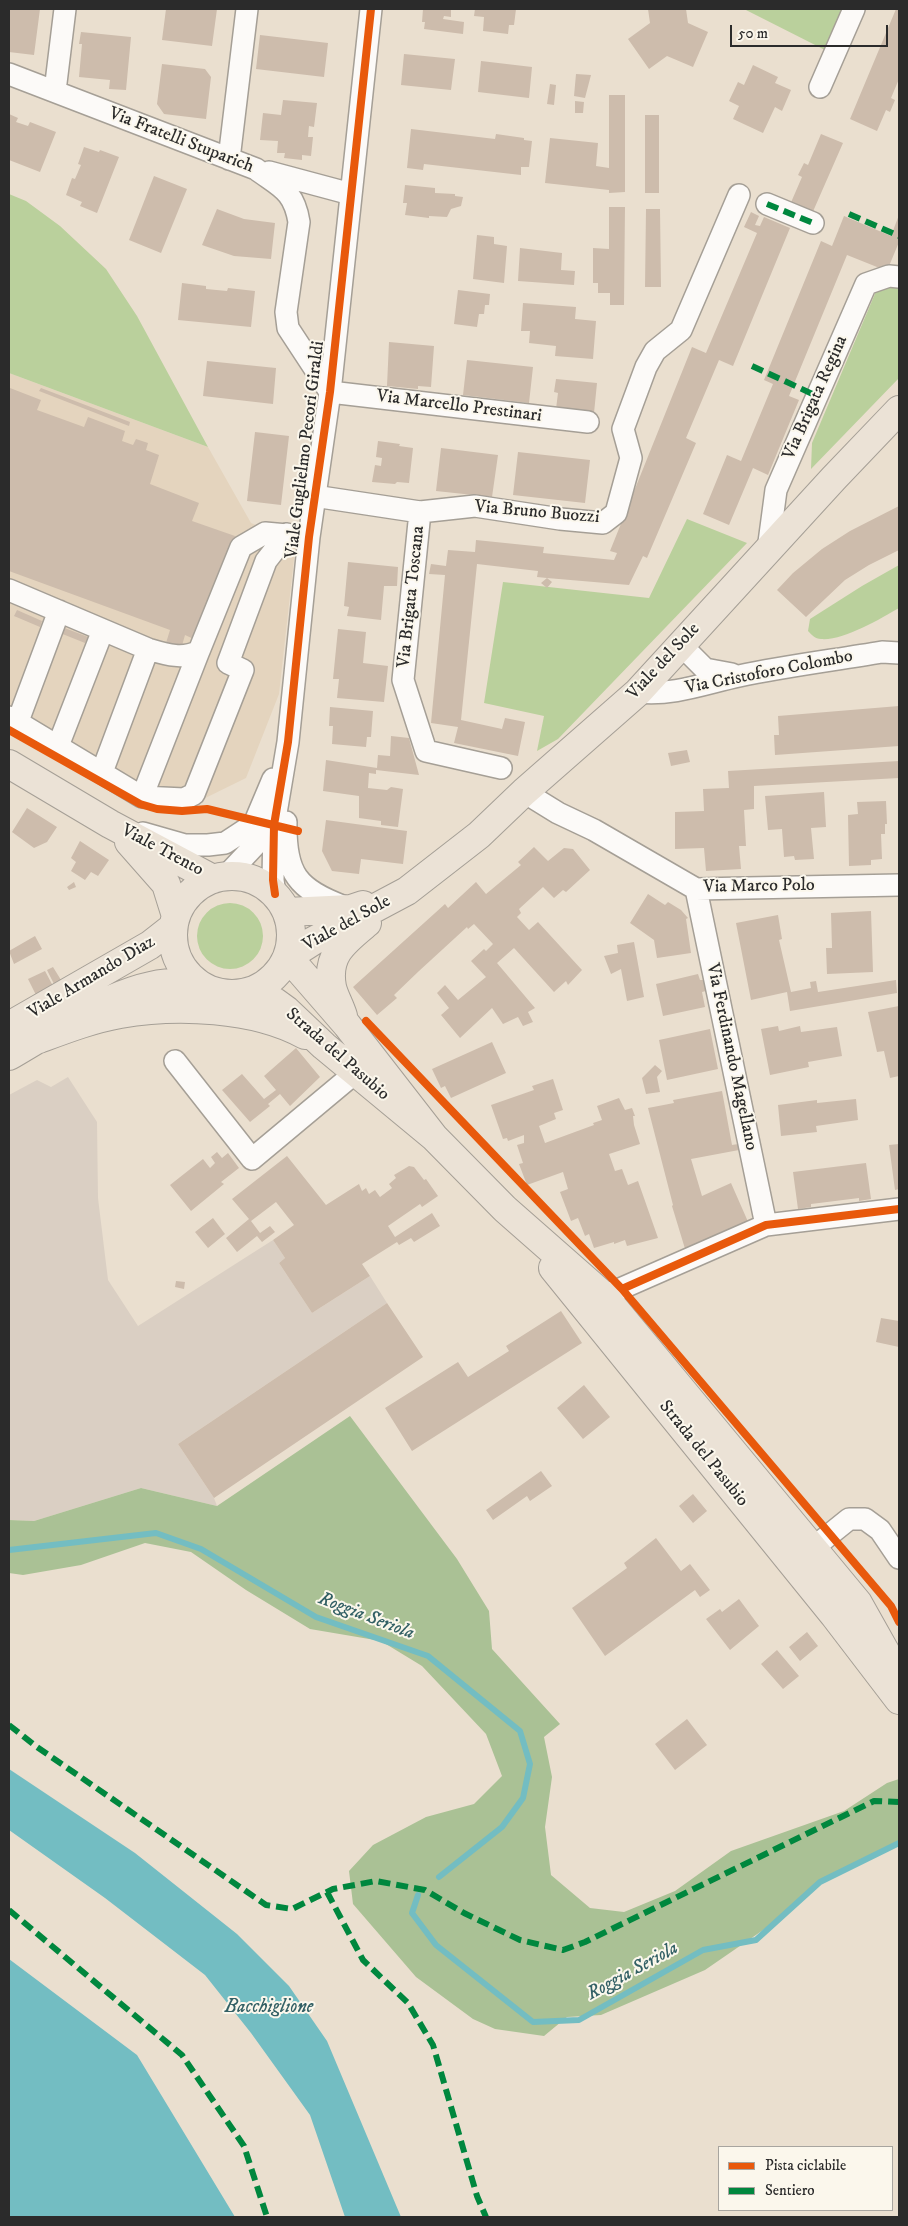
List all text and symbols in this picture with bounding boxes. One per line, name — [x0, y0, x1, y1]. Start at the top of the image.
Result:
scale bar — [733, 15, 890, 47]
text: 50 m — [738, 24, 768, 43]
street label: Via Fratelli Stuparich — [105, 103, 257, 179]
street label: Via Brigata Regina — [779, 333, 853, 463]
street label: Viale Guglielmo Pecori Giraldi — [282, 340, 330, 560]
street label: Via Marcello Prestinari — [375, 386, 543, 428]
street label: Via Bruno Buozzi — [474, 497, 600, 529]
street label: Via Brigata Toscana — [394, 525, 430, 669]
street label: Viale del Sole — [623, 619, 705, 705]
street label: Via Cristoforo Colombo — [683, 646, 855, 700]
street label: Viale Trento — [117, 820, 207, 882]
street label: Via Marco Polo — [703, 875, 815, 899]
street label: Viale del Sole — [299, 891, 395, 957]
street label: Viale Armando Diaz — [25, 932, 159, 1024]
street label: Via Ferdinando Magellano — [701, 962, 761, 1152]
street label: Strada del Pasubio — [281, 1004, 393, 1106]
street label: Strada del Pasubio — [654, 1397, 752, 1511]
water label: Roggia Seriola — [315, 1588, 417, 1646]
water label: Roggia Seriola — [583, 1938, 683, 2006]
water label: Bacchiglione — [225, 1997, 313, 2019]
legend — [718, 2146, 893, 2211]
text: Pista ciclabile — [765, 2156, 846, 2175]
text: Sentiero — [765, 2181, 815, 2200]

